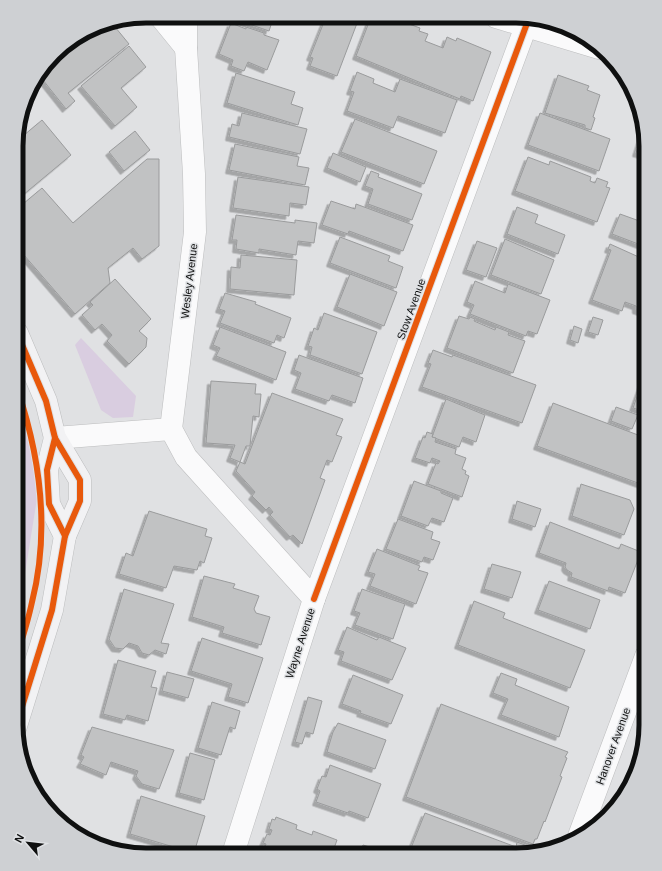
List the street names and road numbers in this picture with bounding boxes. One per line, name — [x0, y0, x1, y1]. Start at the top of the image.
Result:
street label: Wesley Avenue — [178, 243, 200, 319]
street label: Stow Avenue — [394, 277, 428, 341]
street label: Wayne Avenue — [283, 606, 317, 680]
street label: Hanover Avenue — [593, 706, 633, 786]

